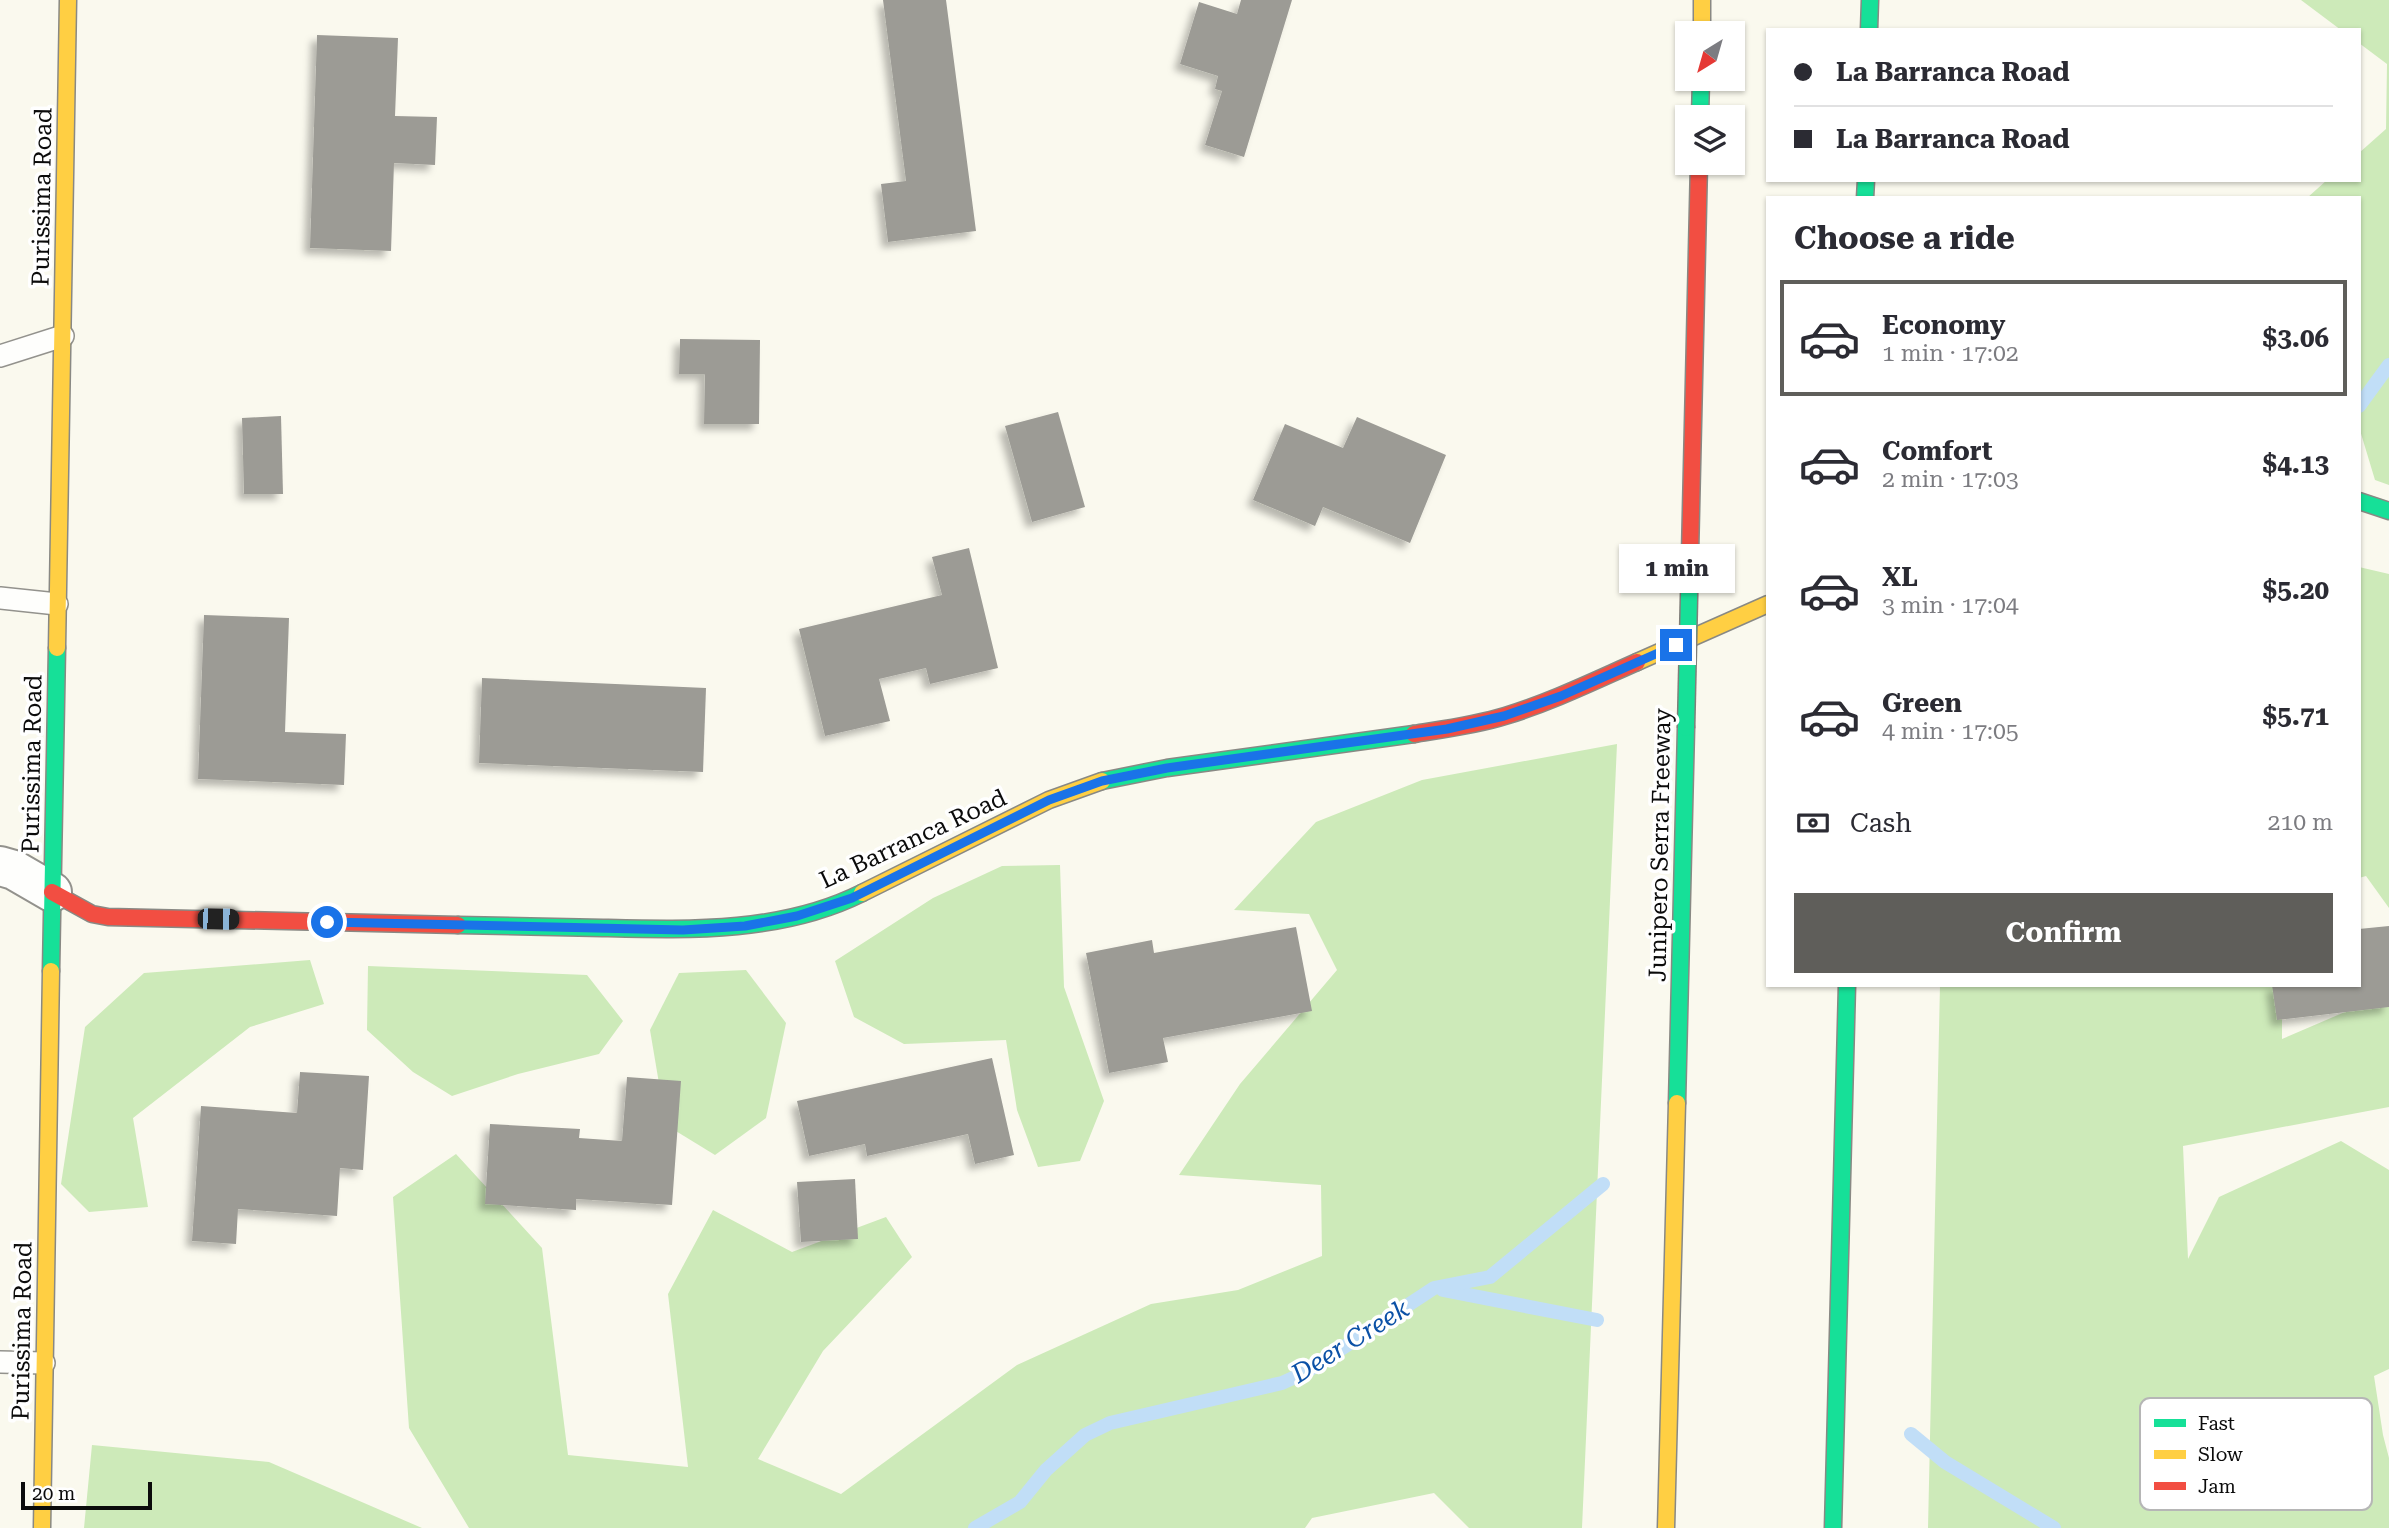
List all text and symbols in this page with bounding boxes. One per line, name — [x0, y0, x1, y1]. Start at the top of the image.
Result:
north arrow — [1675, 21, 1745, 91]
map controls — [1675, 21, 1745, 175]
text: La Barranca Road — [1836, 57, 2069, 87]
button: layers — [1675, 105, 1745, 175]
street label: Purissima Road — [26, 107, 58, 287]
text: La Barranca Road — [1836, 124, 2069, 154]
text: Choose a ride — [1794, 219, 2015, 257]
icon: car — [1798, 307, 1861, 370]
text: Economy — [1882, 310, 2005, 340]
text: $3.06 — [2263, 323, 2329, 353]
text: 1 min · 17:02 — [1882, 340, 2019, 367]
icon: car — [1798, 433, 1861, 496]
text: Comfort — [1882, 436, 1992, 466]
text: $4.13 — [2263, 449, 2329, 479]
text: 2 min · 17:03 — [1882, 466, 2019, 493]
callout: 1 min — [1618, 544, 1734, 592]
text: 1 min — [1645, 555, 1709, 582]
icon: car — [1798, 559, 1861, 622]
text: XL — [1882, 562, 1918, 592]
text: $5.20 — [2263, 575, 2329, 605]
text: 3 min · 17:04 — [1882, 592, 2019, 619]
route end — [1660, 629, 1692, 661]
street label: Purissima Road — [16, 674, 48, 854]
icon: car — [1798, 685, 1861, 748]
text: Green — [1882, 688, 1962, 718]
text: $5.71 — [2263, 701, 2329, 731]
street label: Junipero Serra Freeway — [1644, 707, 1676, 982]
text: 4 min · 17:05 — [1882, 718, 2019, 745]
street label: La Barranca Road — [815, 784, 1011, 894]
icon: cash — [1794, 804, 1832, 842]
text: Cash — [1850, 808, 1912, 838]
text: 210 m — [2268, 809, 2333, 836]
button: Confirm — [1794, 893, 2333, 973]
route start — [311, 906, 343, 938]
car — [197, 908, 240, 930]
street label: Purissima Road — [6, 1241, 38, 1421]
water label: Deer Creek — [1285, 1293, 1415, 1389]
legend — [2140, 1398, 2372, 1510]
text: Fast — [2198, 1412, 2235, 1435]
text: Slow — [2198, 1443, 2243, 1466]
text: Jam — [2198, 1475, 2236, 1498]
scale bar — [21, 1479, 152, 1511]
text: 20 m — [32, 1482, 75, 1505]

